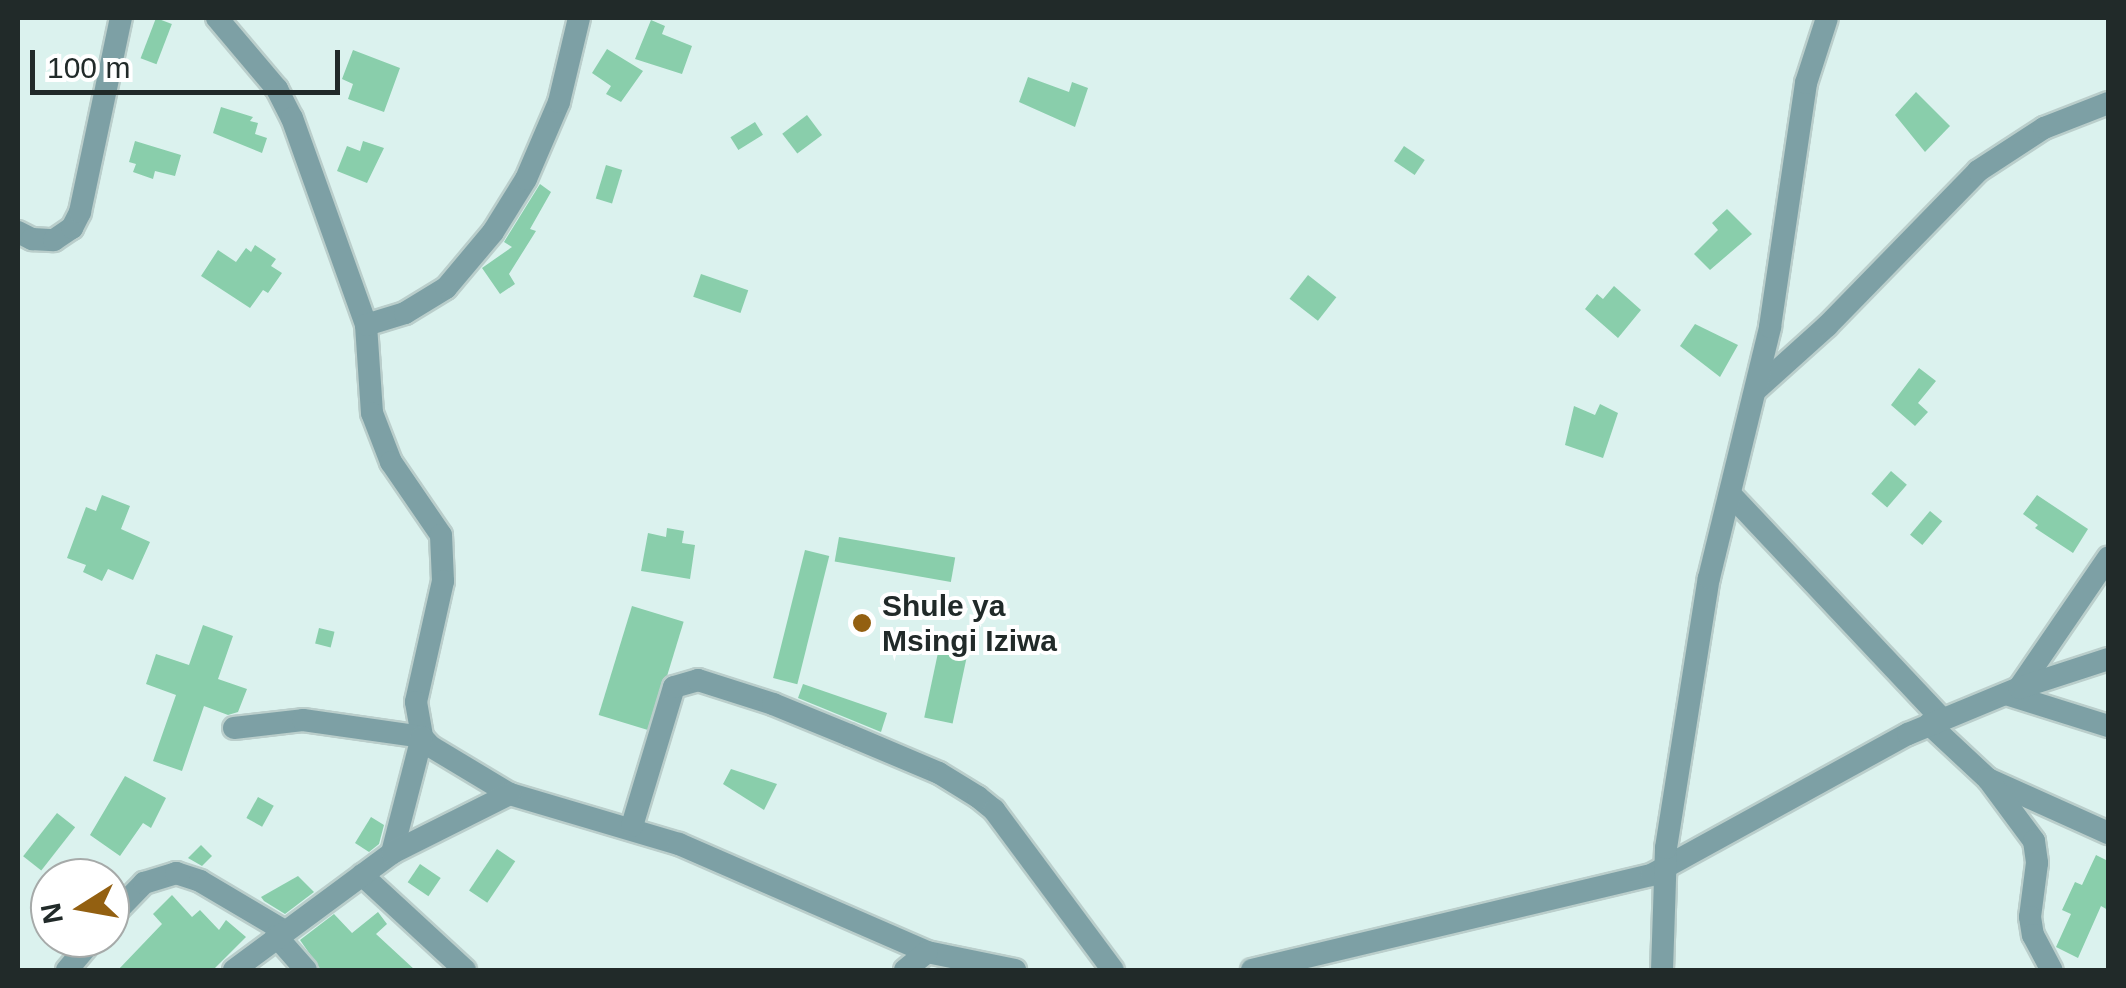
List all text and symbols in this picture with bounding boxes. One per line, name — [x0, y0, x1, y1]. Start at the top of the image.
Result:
scale bar — [35, 30, 345, 92]
text: 100 m — [47, 51, 130, 84]
place label: Shule ya Msingi Iziwa — [882, 588, 1057, 658]
marker: Shule ya Msingi Iziwa — [851, 612, 873, 634]
north arrow — [30, 858, 130, 958]
text: N — [35, 901, 69, 926]

